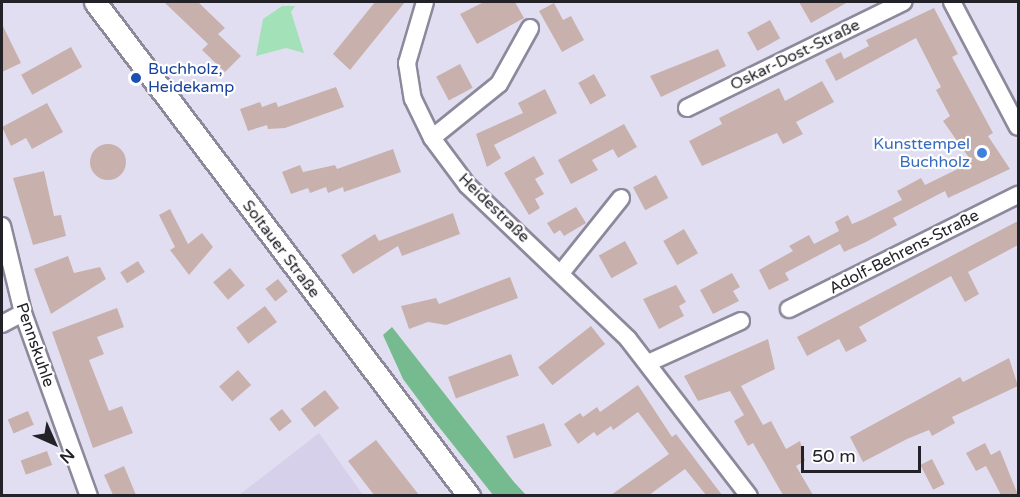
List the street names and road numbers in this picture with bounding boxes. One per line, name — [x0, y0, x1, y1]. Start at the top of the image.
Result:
street label: Oskar-Dost-Straße — [727, 15, 863, 95]
street label: Heidestraße — [454, 169, 534, 247]
street label: Soltauer Straße — [238, 196, 324, 302]
street label: Adolf-Behrens-Straße — [826, 206, 982, 298]
street label: Pennskuhle — [12, 300, 58, 390]

